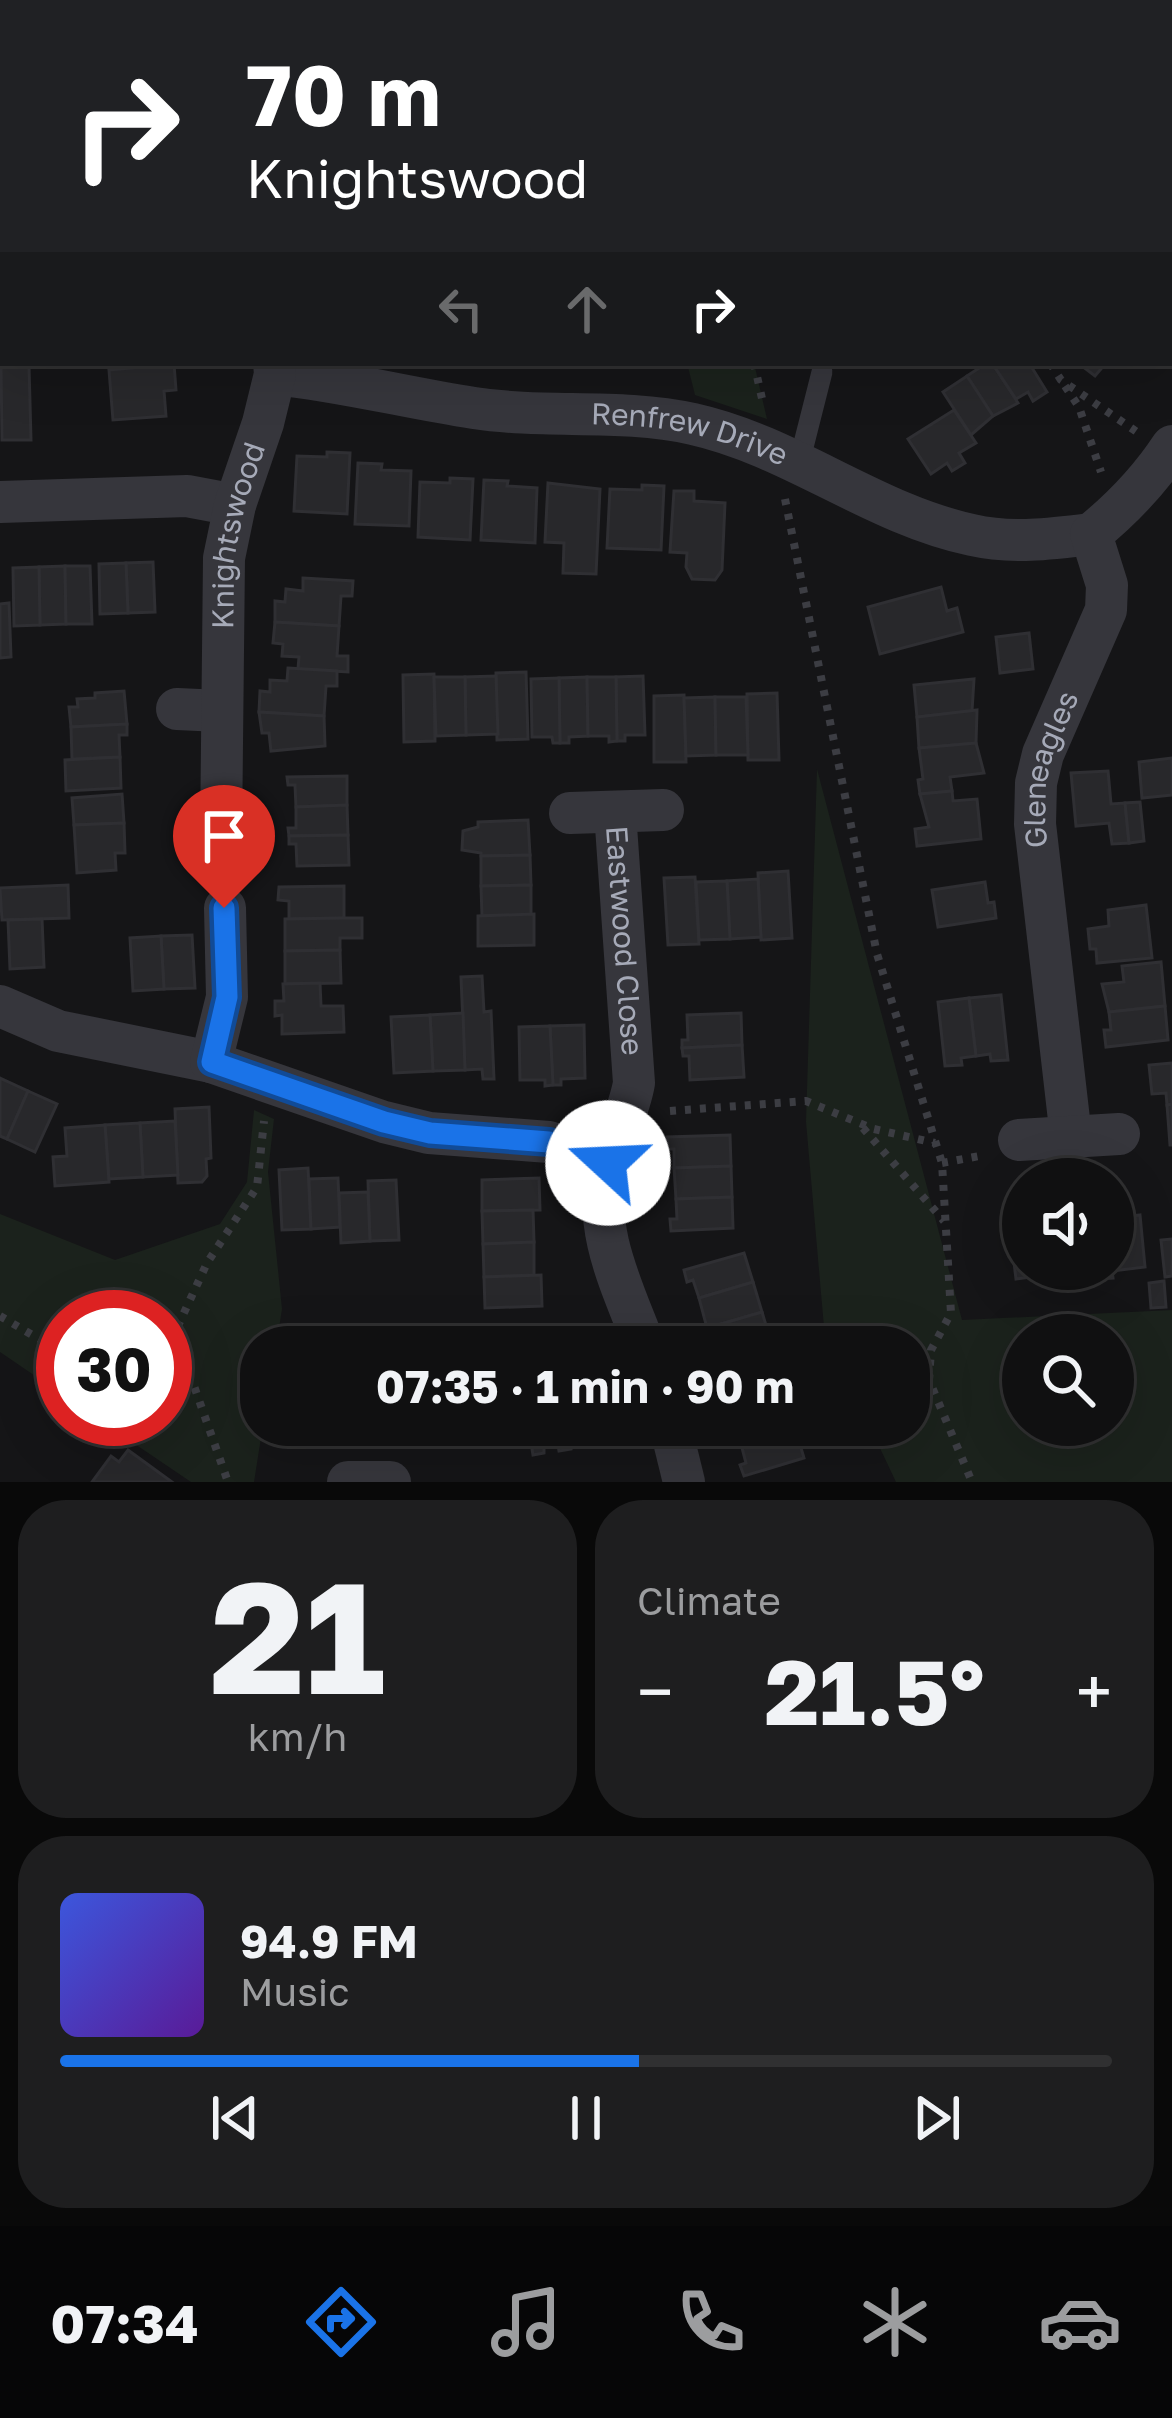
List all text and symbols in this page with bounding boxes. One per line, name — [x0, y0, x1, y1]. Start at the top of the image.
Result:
text: 70 m — [246, 44, 441, 144]
icon: right — [48, 48, 204, 204]
text: Knightswood — [246, 145, 588, 210]
icon: left — [428, 276, 494, 342]
icon: ahead — [554, 276, 620, 342]
icon: right — [680, 276, 746, 342]
street label: Renfrew Drive — [591, 395, 794, 473]
street label: Knightswood — [204, 437, 272, 629]
street label: Gleneagles — [1016, 685, 1085, 850]
pin — [173, 785, 275, 908]
icon: arrive — [191, 803, 257, 869]
street label: Eastwood Close — [599, 825, 651, 1057]
position arrow — [545, 1100, 671, 1226]
map controls — [1002, 1158, 1134, 1446]
button: sound — [1002, 1158, 1134, 1290]
speed limit sign: 30 — [36, 1290, 192, 1446]
button: search — [1002, 1314, 1134, 1446]
text: 07:35 · 1 min · 90 m — [376, 1359, 794, 1413]
text: 21 — [210, 1541, 385, 1728]
text: Climate — [637, 1577, 781, 1624]
text: 21.5° — [764, 1637, 985, 1745]
text: − — [637, 1651, 673, 1731]
text: + — [1076, 1651, 1112, 1731]
text: km/h — [248, 1713, 347, 1760]
text: 94.9 FM — [240, 1914, 418, 1968]
text: Music — [240, 1968, 350, 2015]
icon: previous — [202, 2085, 268, 2151]
icon: pause — [553, 2085, 619, 2151]
icon: next — [904, 2085, 970, 2151]
icon: directions — [299, 2280, 383, 2364]
icon: music — [484, 2280, 568, 2364]
icon: phone — [669, 2280, 753, 2364]
icon: climate — [853, 2280, 937, 2364]
icon: car — [1038, 2280, 1122, 2364]
text: 07:34 — [50, 2290, 199, 2355]

